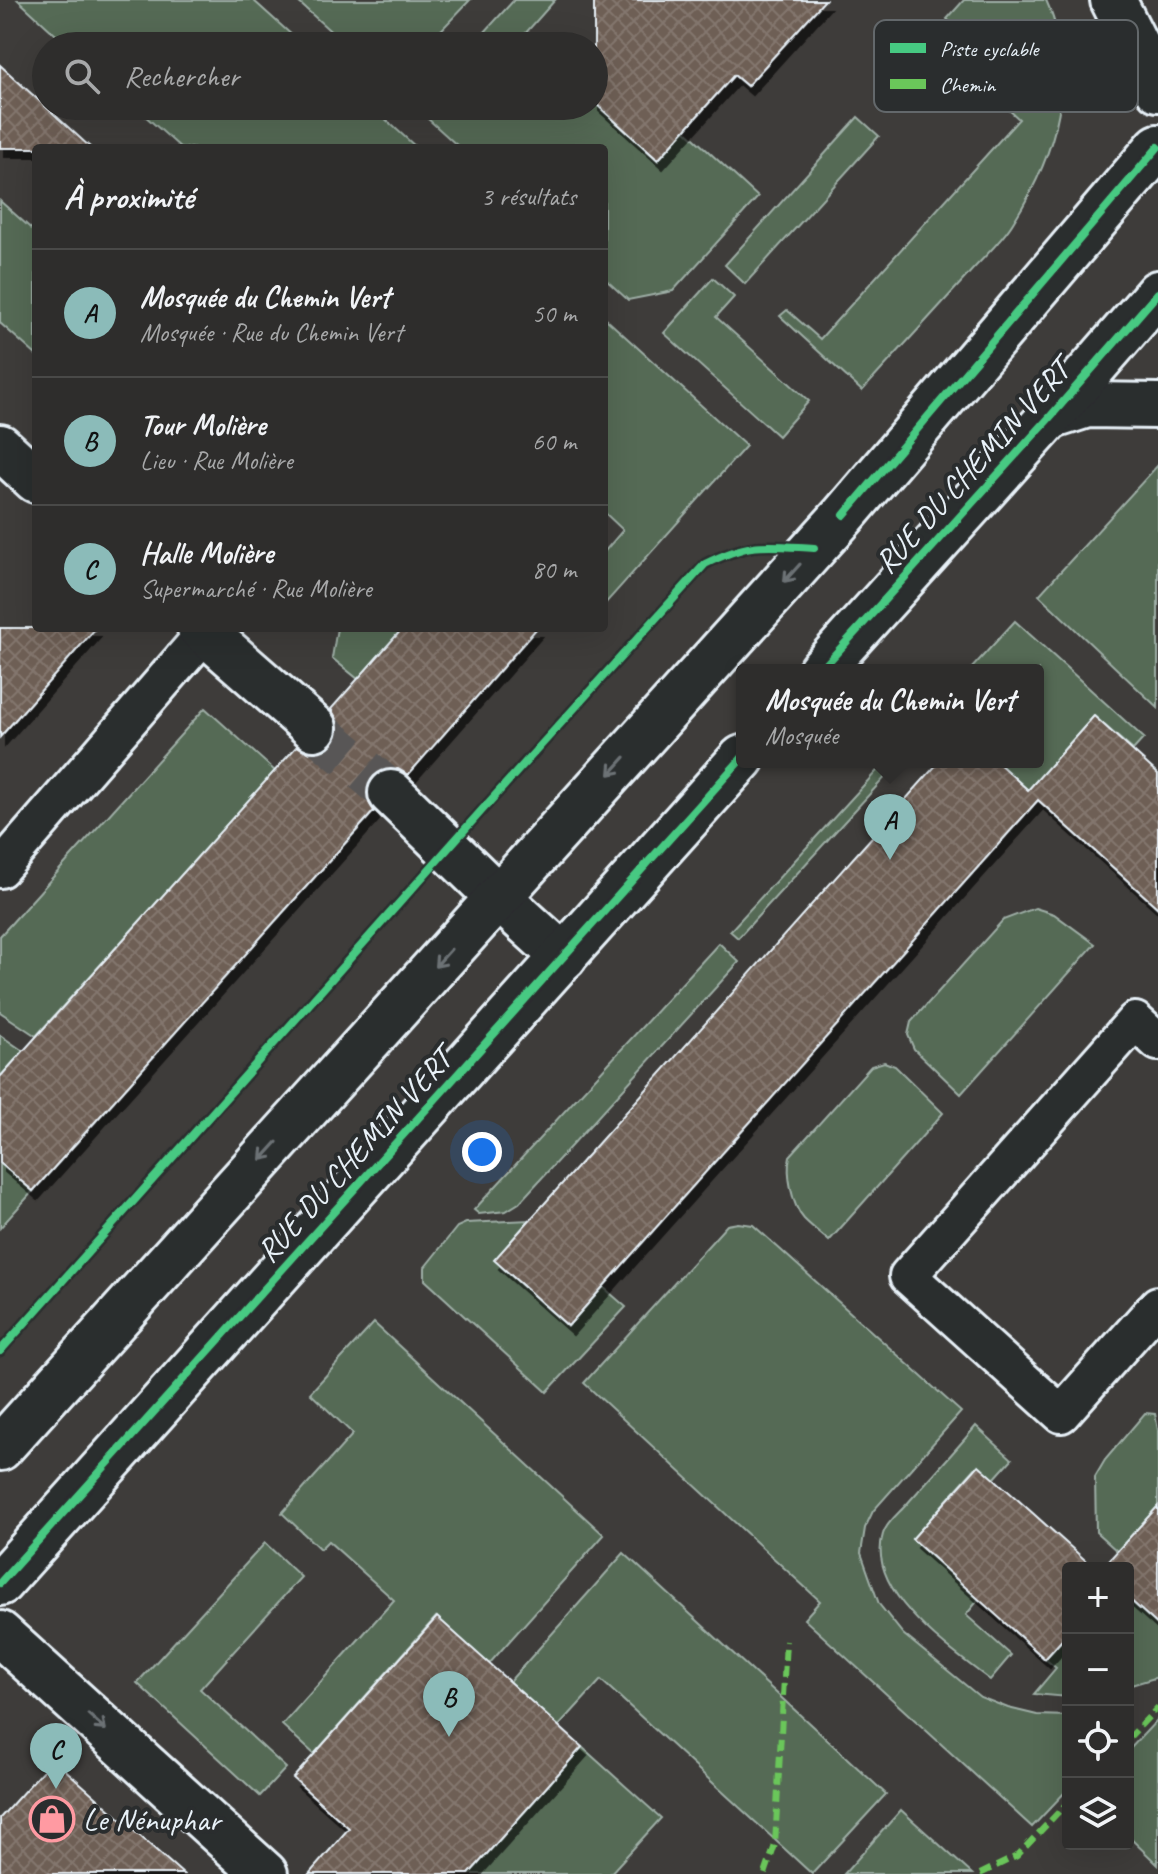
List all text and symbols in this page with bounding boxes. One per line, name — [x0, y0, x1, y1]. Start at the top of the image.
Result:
legend — [874, 20, 1138, 112]
search box — [32, 32, 608, 120]
text: Piste cyclable — [940, 35, 1040, 63]
icon: search — [60, 54, 104, 98]
text: Rechercher — [124, 57, 239, 95]
text: Chemin — [940, 71, 996, 99]
text: À proximité — [64, 175, 193, 218]
text: 3 résultats — [481, 180, 576, 213]
text: Mosquée du Chemin Vert — [140, 278, 390, 316]
text: A — [83, 297, 97, 330]
text: 50 m — [532, 297, 576, 330]
text: Mosquée · Rue du Chemin Vert — [140, 316, 403, 349]
street label: RUE DU CHEMIN VERT — [865, 345, 1085, 582]
text: Tour Molière — [140, 406, 266, 444]
text: B — [83, 425, 97, 458]
text: 60 m — [532, 425, 576, 458]
text: Lieu · Rue Molière — [140, 444, 293, 477]
text: Halle Molière — [140, 534, 273, 572]
text: C — [84, 553, 96, 586]
text: 80 m — [532, 553, 576, 586]
one-way arrow — [783, 562, 801, 582]
text: Supermarché · Rue Molière — [140, 572, 372, 605]
popup — [736, 664, 1044, 768]
text: Mosquée du Chemin Vert — [765, 681, 1015, 719]
text: Mosquée — [765, 719, 838, 752]
one-way arrow — [609, 755, 627, 775]
pin: A — [864, 794, 916, 860]
one-way arrow — [434, 948, 452, 968]
street label: RUE DU CHEMIN VERT — [247, 1034, 467, 1271]
your location — [462, 1132, 502, 1172]
one-way arrow — [260, 1141, 278, 1161]
map controls — [1062, 1562, 1134, 1850]
button: + — [1062, 1562, 1134, 1634]
button: − — [1062, 1634, 1134, 1706]
pin: B — [423, 1671, 475, 1737]
button: locate — [1062, 1706, 1134, 1778]
one-way arrow — [87, 1712, 107, 1730]
pin: C — [30, 1723, 82, 1789]
button: layers — [1062, 1778, 1134, 1850]
shop icon: Le Nénuphar — [28, 1795, 76, 1843]
place label: Le Nénuphar — [83, 1799, 224, 1840]

